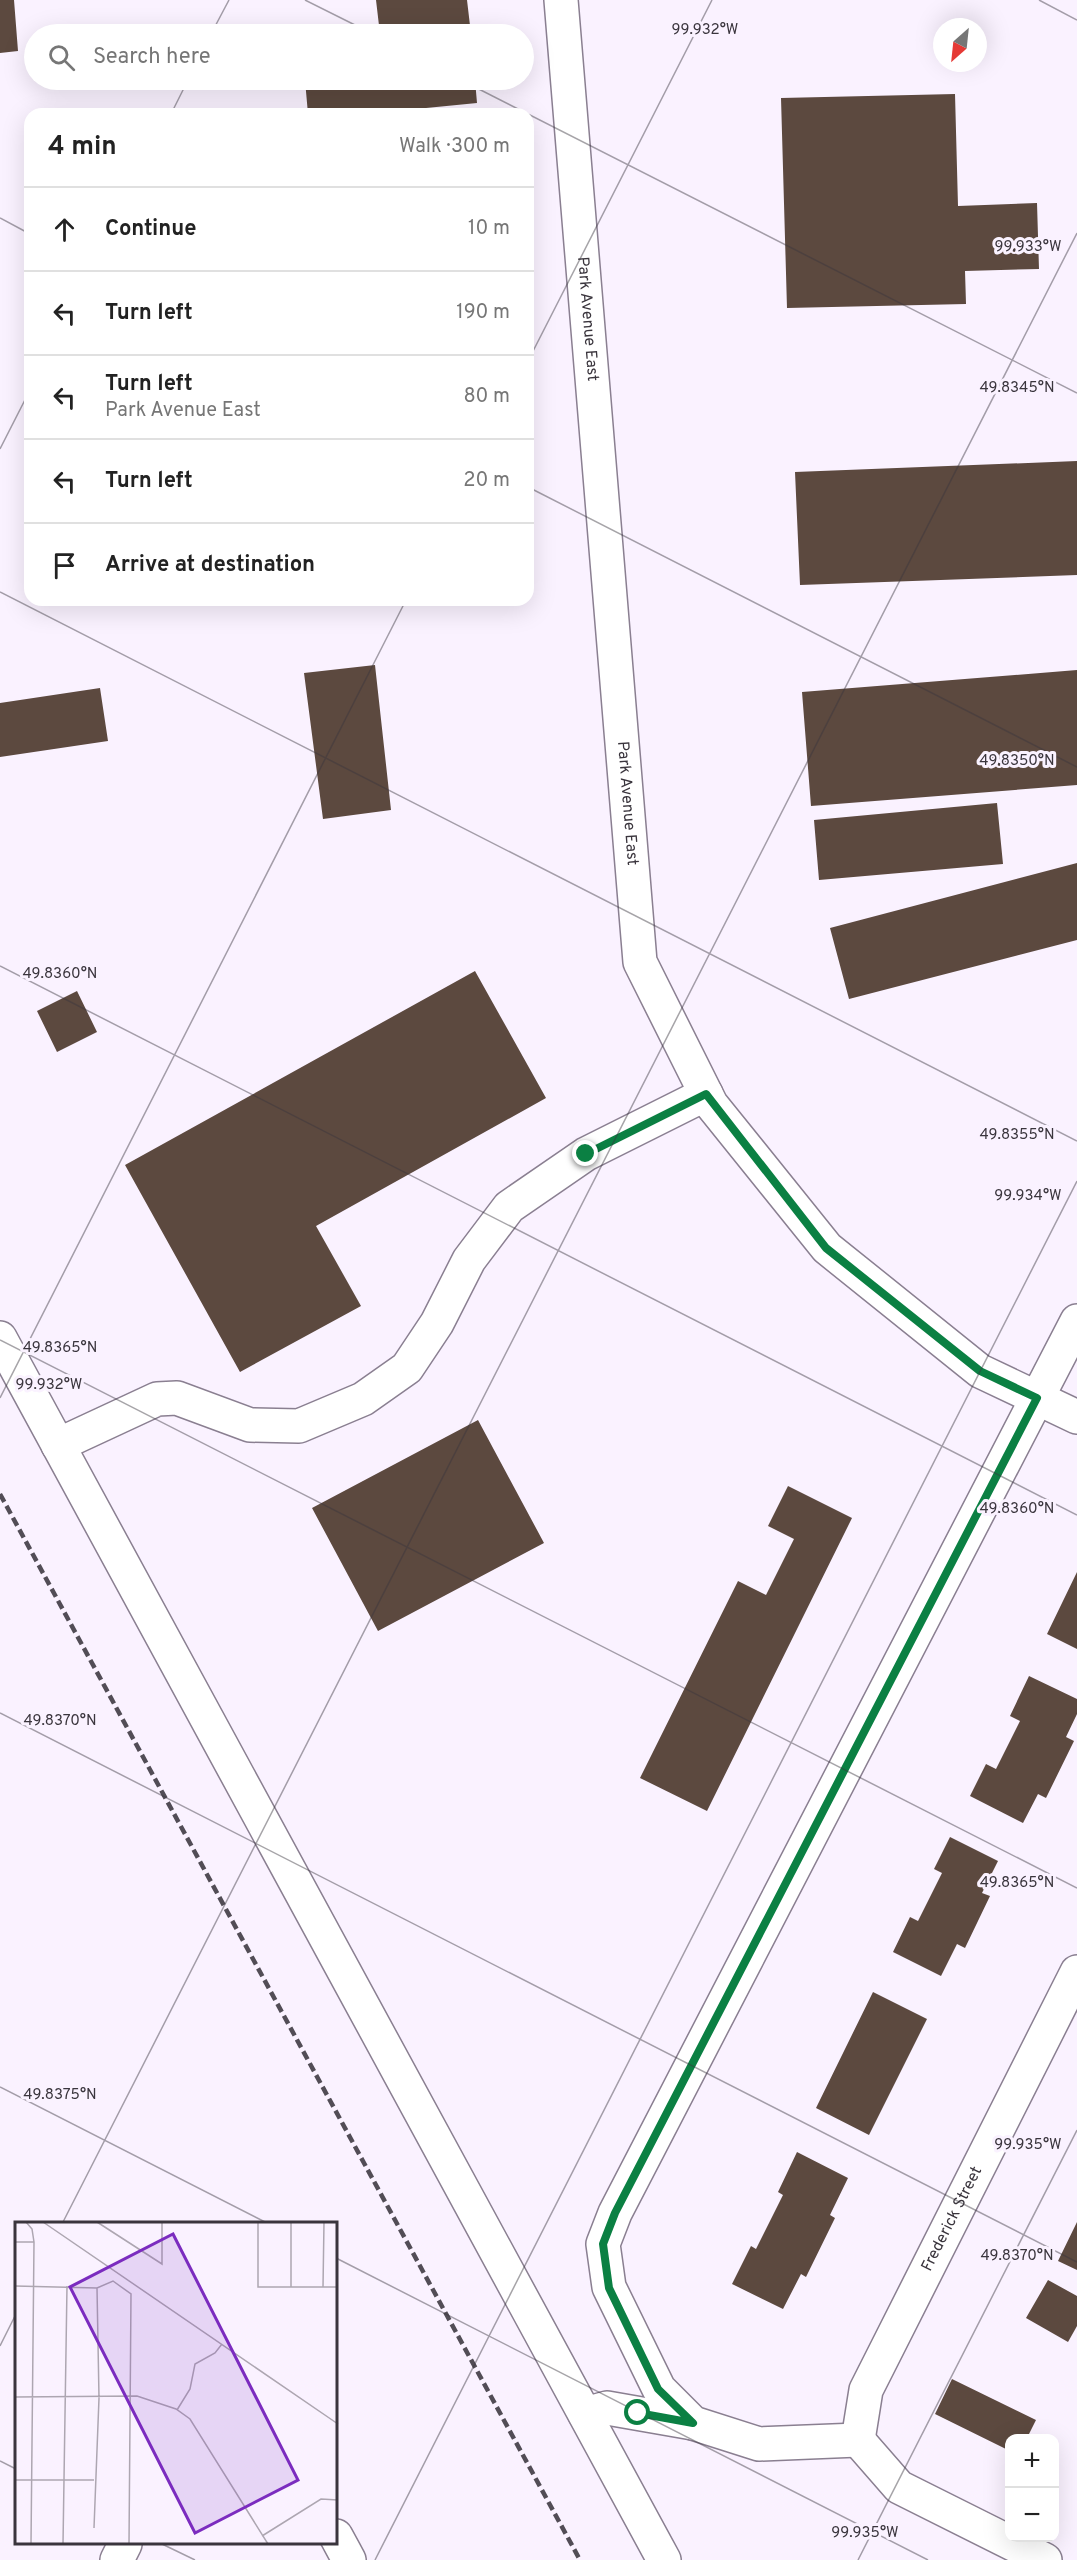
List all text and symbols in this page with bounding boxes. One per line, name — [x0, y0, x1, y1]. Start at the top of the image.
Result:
north arrow — [933, 18, 987, 72]
text: 99.932°W — [672, 21, 738, 40]
search box — [24, 24, 534, 90]
icon: search — [45, 41, 78, 74]
text: Search here — [93, 44, 211, 71]
text: 4 min — [48, 131, 117, 164]
text: Walk · 300 m — [399, 134, 510, 160]
icon: ahead — [48, 213, 81, 246]
text: Continue — [105, 216, 196, 243]
text: 10 m — [468, 216, 510, 242]
text: 99.933°W — [994, 238, 1062, 257]
street label: Park Avenue East — [572, 256, 602, 382]
icon: left — [48, 297, 81, 330]
text: Turn left — [105, 300, 193, 327]
text: 190 m — [456, 300, 510, 326]
text: Turn left — [105, 371, 193, 398]
text: 49.8345°N — [980, 379, 1055, 398]
icon: left — [48, 381, 81, 414]
text: 80 m — [464, 384, 510, 410]
text: Park Avenue East — [105, 398, 261, 424]
icon: left — [48, 465, 81, 498]
text: Turn left — [105, 468, 193, 495]
text: 20 m — [463, 468, 510, 494]
icon: arrive — [48, 549, 81, 582]
text: Arrive at destination — [105, 552, 315, 579]
street label: Park Avenue East — [612, 740, 642, 866]
text: 49.8350°N — [979, 752, 1055, 771]
text: 49.8360°N — [23, 965, 97, 984]
text: 49.8355°N — [980, 1126, 1055, 1145]
route end — [572, 1140, 598, 1166]
text: 99.934°W — [994, 1187, 1062, 1206]
text: 49.8365°N — [23, 1339, 97, 1358]
text: 99.932°W — [16, 1376, 82, 1395]
text: 49.8360°N — [980, 1500, 1054, 1519]
text: 49.8370°N — [23, 1712, 97, 1731]
text: 49.8365°N — [980, 1874, 1054, 1893]
text: 49.8375°N — [23, 2086, 97, 2105]
text: 99.935°W — [994, 2136, 1062, 2155]
street label: Frederick Street — [917, 2163, 987, 2275]
inset map — [15, 2222, 338, 2545]
text: 49.8370°N — [980, 2247, 1054, 2266]
route start — [624, 2399, 650, 2425]
map controls — [1005, 2434, 1059, 2542]
button: + — [1005, 2434, 1059, 2488]
button: − — [1005, 2488, 1059, 2542]
text: 99.935°W — [831, 2524, 899, 2543]

